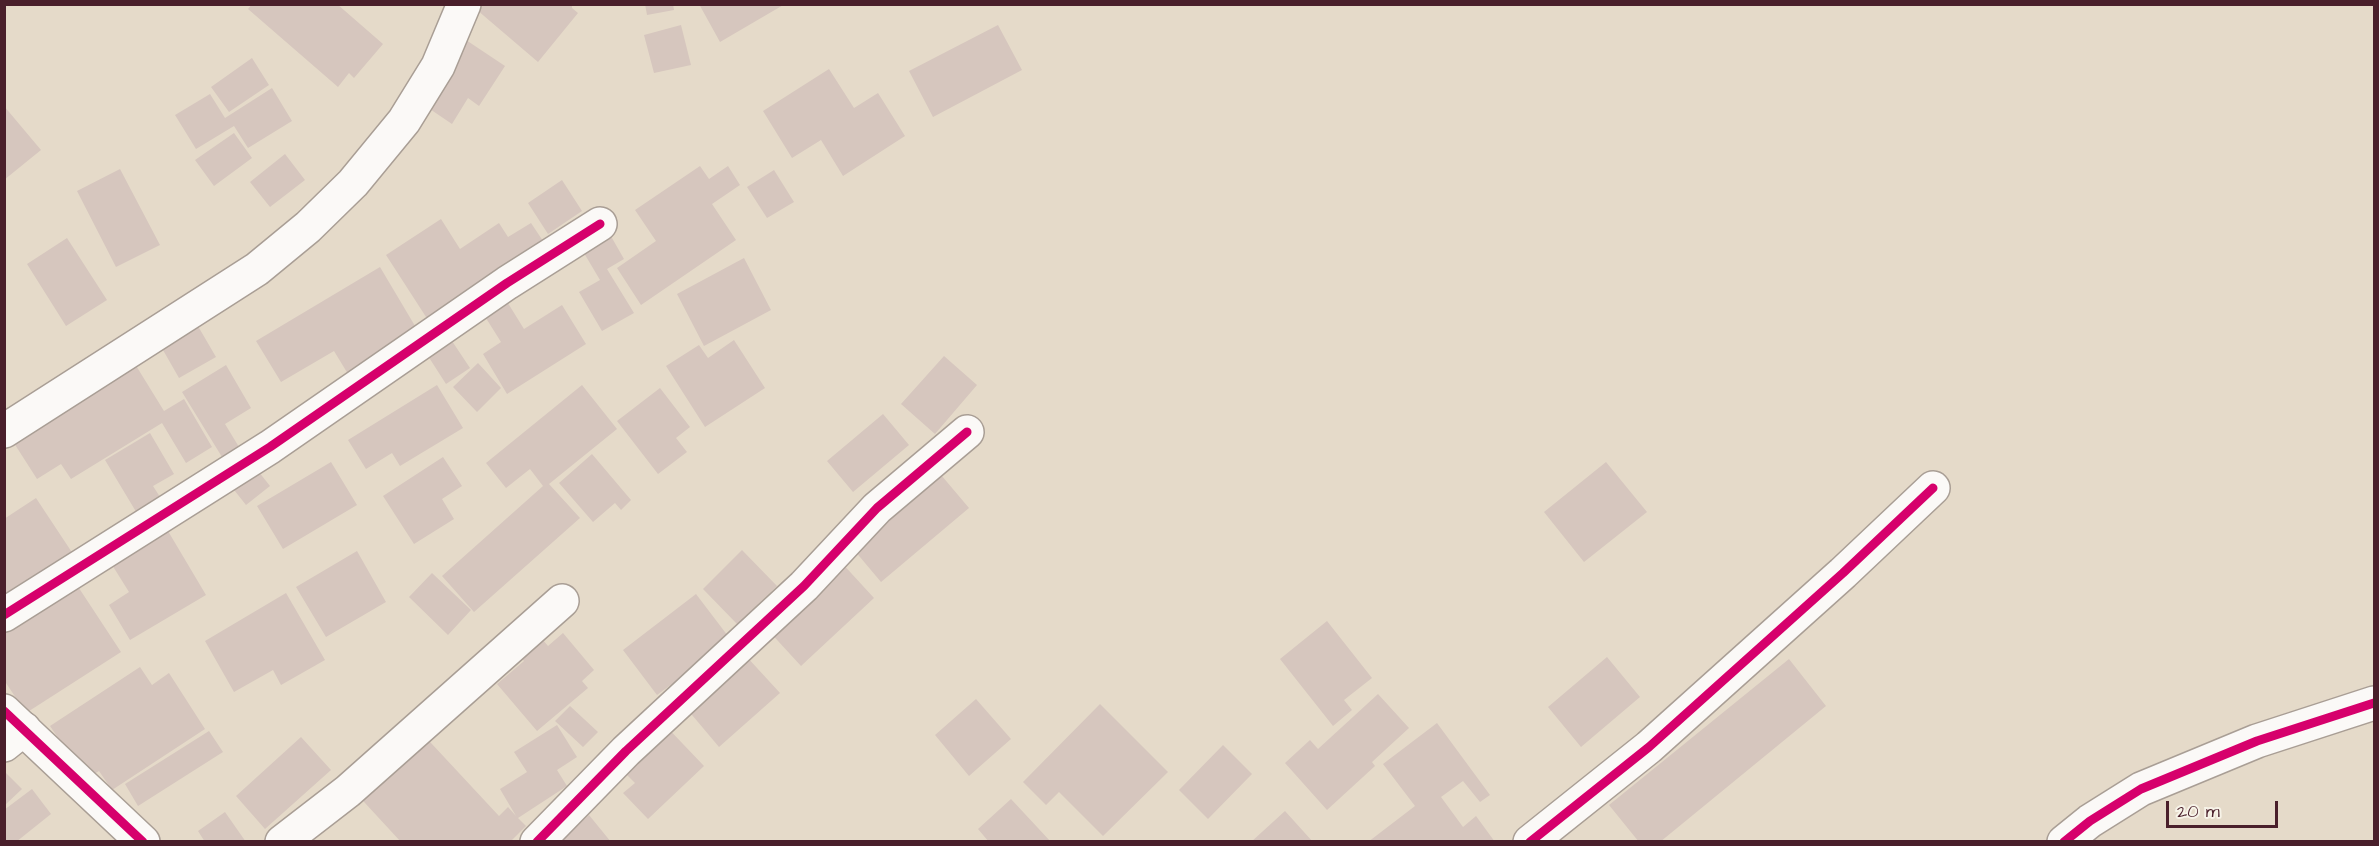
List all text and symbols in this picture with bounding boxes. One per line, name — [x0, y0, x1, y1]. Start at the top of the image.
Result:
scale bar — [2169, 789, 2282, 827]
text: 20 m — [2177, 799, 2220, 824]

